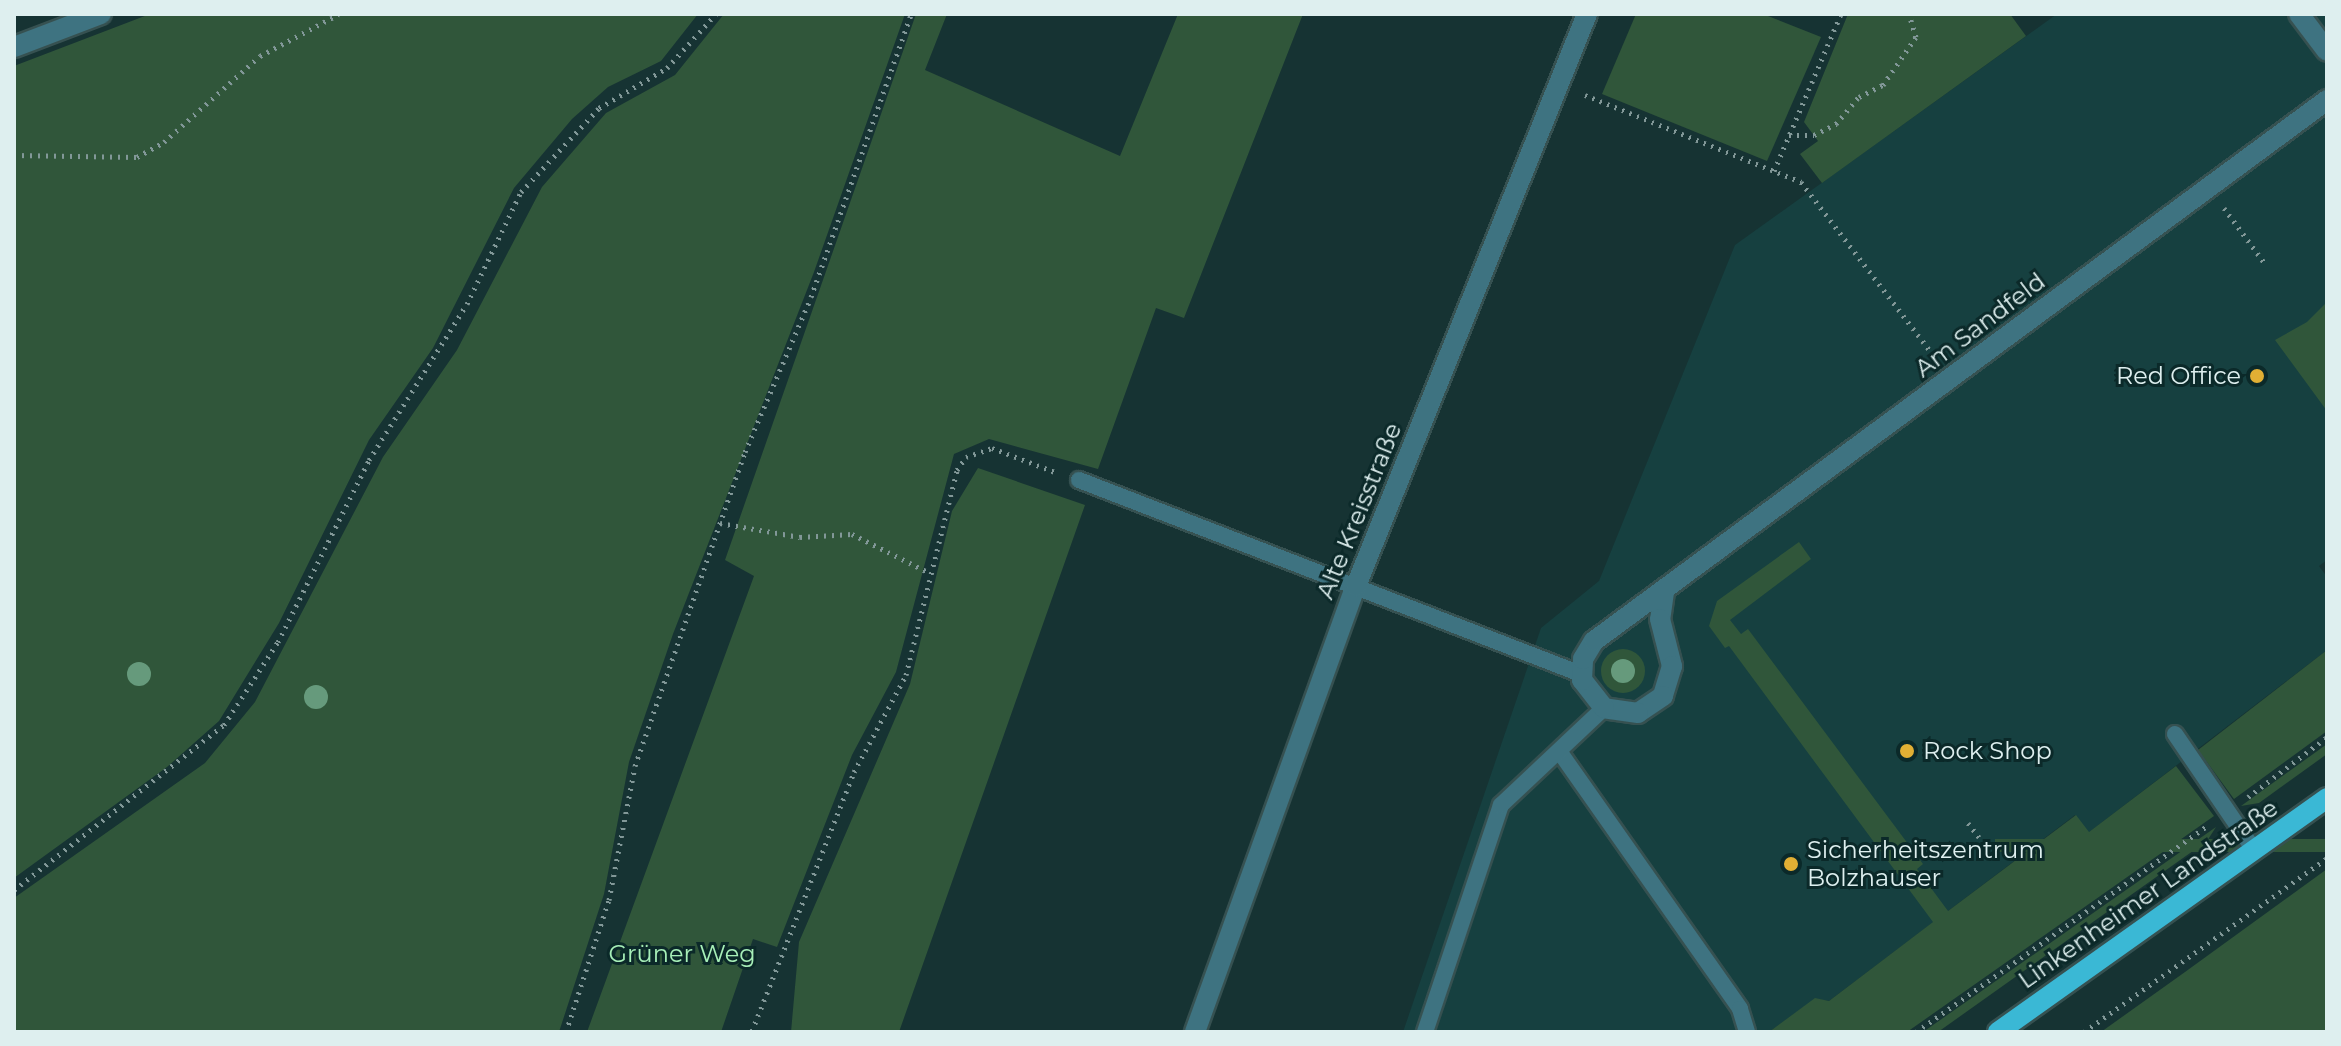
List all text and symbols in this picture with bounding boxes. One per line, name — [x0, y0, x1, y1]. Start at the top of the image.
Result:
street label: Am Sandfeld — [1909, 267, 2051, 383]
place label: Red Office — [2116, 362, 2241, 390]
marker: Red Office — [2248, 367, 2266, 385]
street label: Alte Kreisstraße — [1311, 419, 1407, 603]
place label: Rock Shop — [1923, 737, 2052, 765]
marker: Rock Shop — [1898, 742, 1916, 760]
street label: Linkenheimer Landstraße — [2013, 793, 2283, 995]
place label: Sicherheitszentrum Bolzhauser — [1807, 836, 2044, 892]
marker: Sicherheitszentrum Bolzhauser — [1782, 855, 1800, 873]
park label: Grüner Weg — [608, 940, 756, 968]

